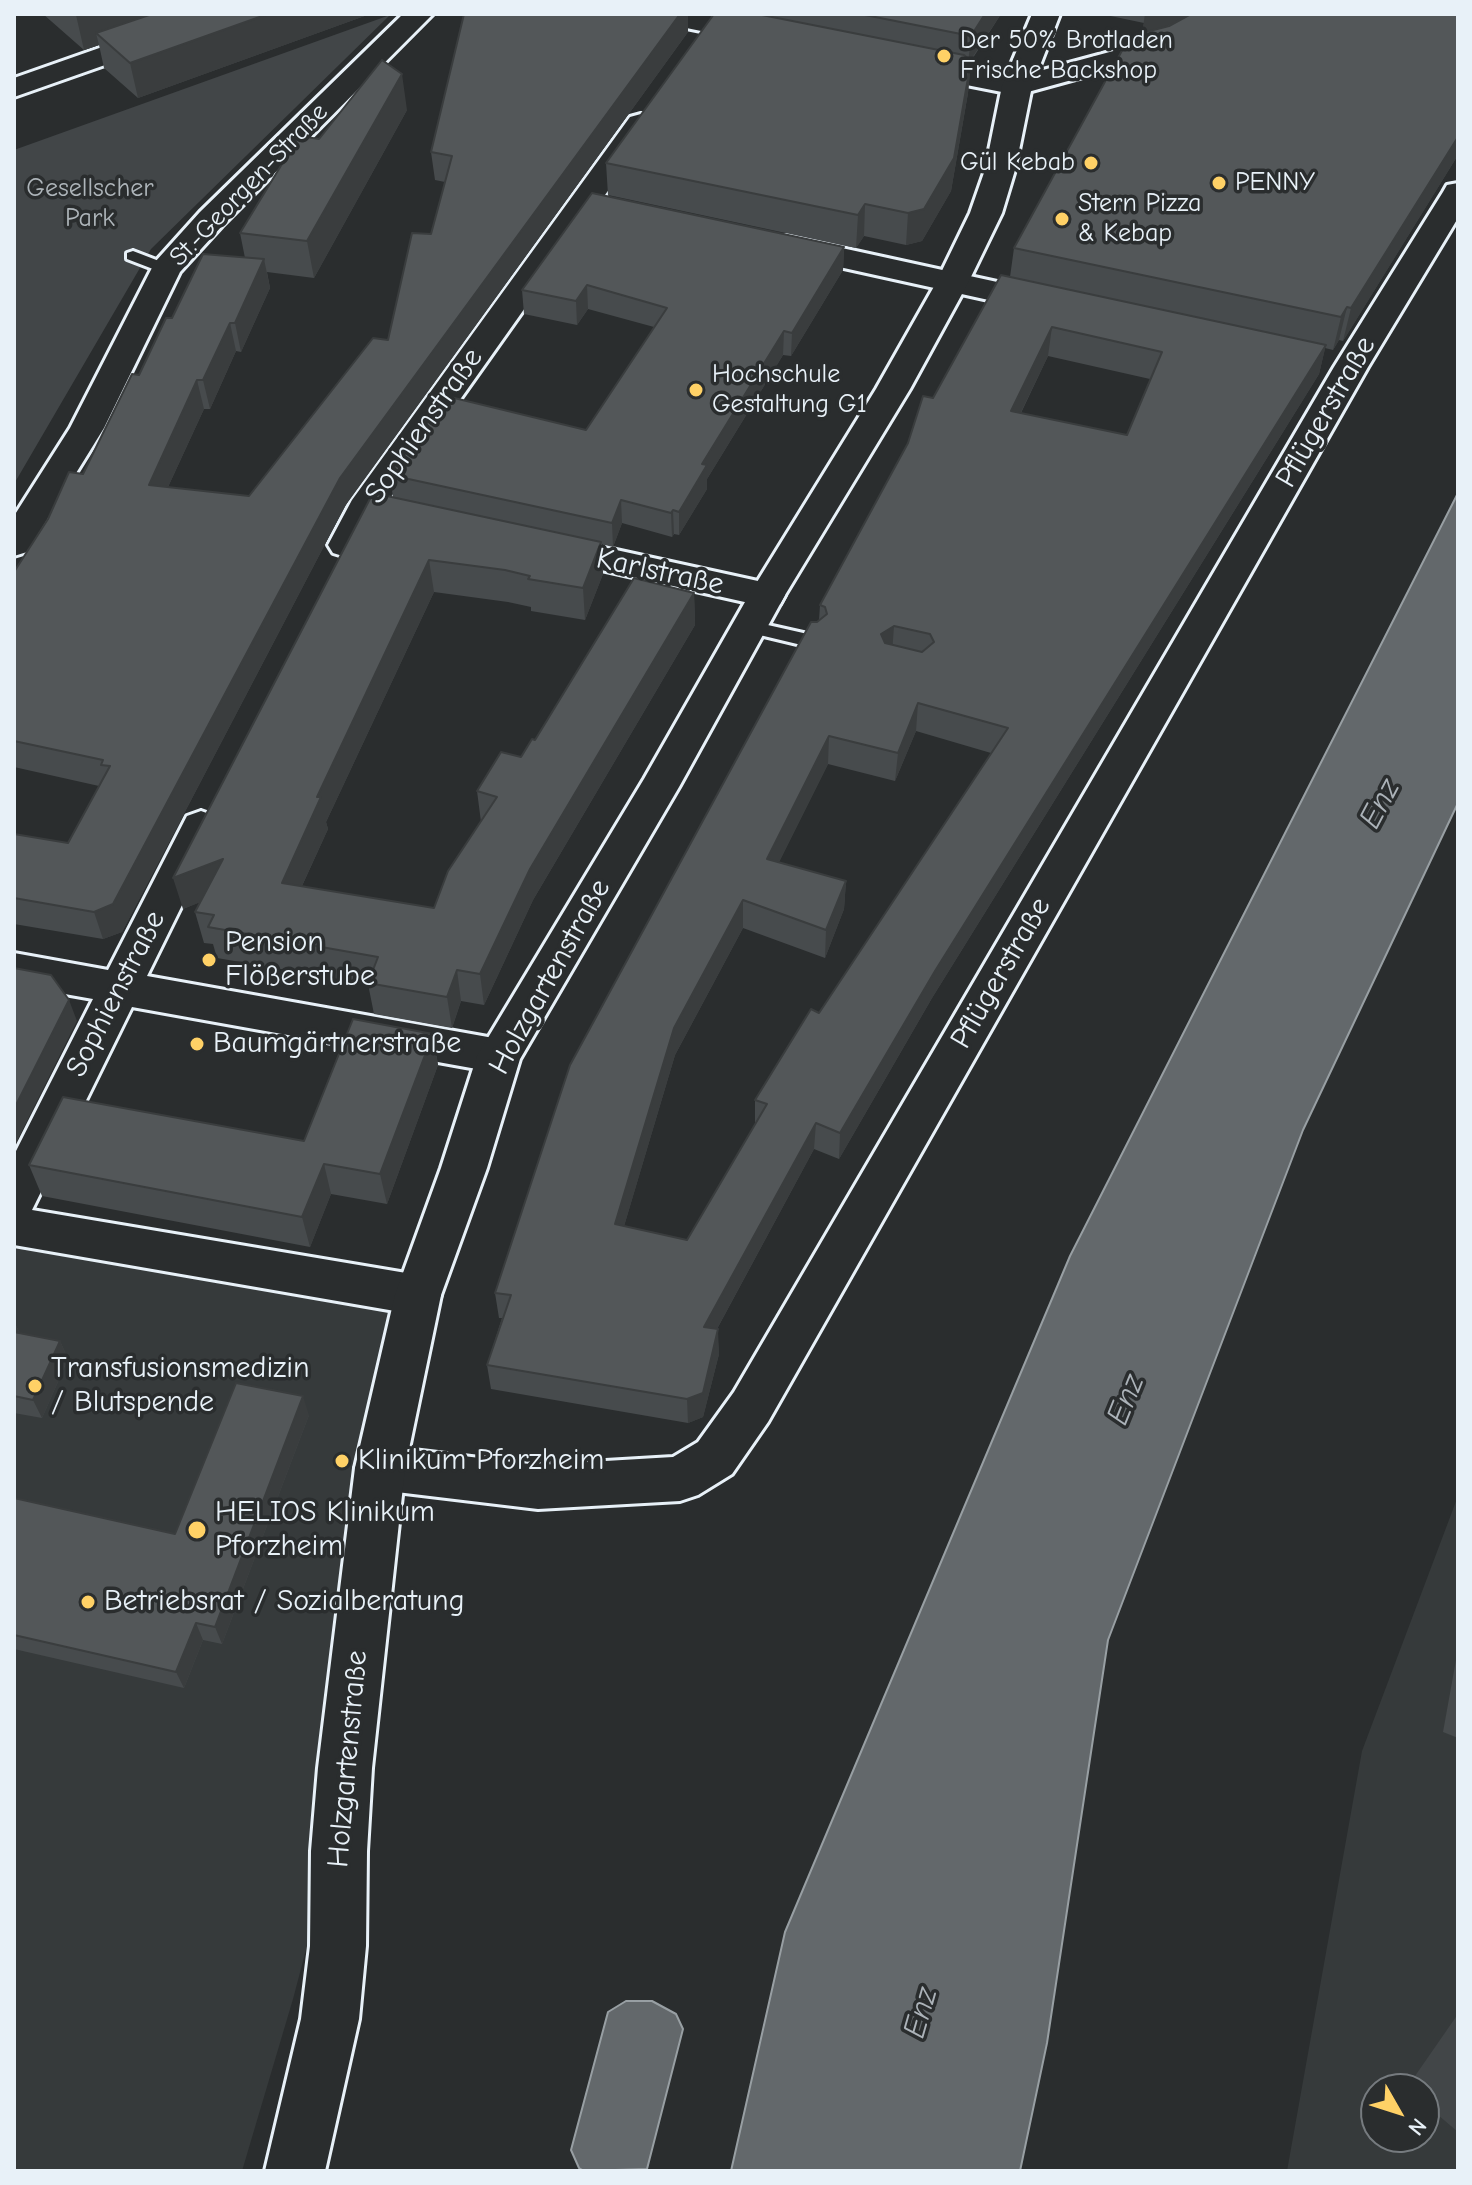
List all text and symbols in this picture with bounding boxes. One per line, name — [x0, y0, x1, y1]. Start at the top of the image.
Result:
place label: Der 50% Brotladen Frische Backshop — [960, 25, 1173, 86]
marker: Der 50% Brotladen Frische Backshop — [935, 47, 953, 65]
street label: St.-Georgen-Straße — [163, 97, 335, 273]
place label: Gül Kebab — [960, 147, 1075, 179]
marker: Gül Kebab — [1082, 154, 1100, 172]
place label: PENNY — [1235, 167, 1315, 199]
park label: Gesellscher Park — [26, 173, 154, 234]
marker: PENNY — [1210, 174, 1228, 192]
place label: Stern Pizza & Kebap — [1078, 188, 1201, 250]
marker: Stern Pizza & Kebap — [1053, 210, 1071, 228]
street label: Pflügerstraße — [1268, 330, 1384, 494]
street label: Sophienstraße — [357, 341, 491, 511]
place label: Hochschule Gestaltung G1 — [712, 359, 867, 420]
marker: Hochschule Gestaltung G1 — [687, 381, 705, 399]
street label: Karlstraße — [593, 541, 727, 603]
water label: Enz — [1351, 773, 1409, 835]
street label: Holzgartenstraße — [481, 873, 619, 1081]
street label: Pflügerstraße — [943, 891, 1059, 1055]
street label: Sophienstraße — [59, 905, 173, 1083]
place label: Pension Flößerstube — [225, 925, 375, 996]
marker: Pension Flößerstube — [200, 951, 218, 969]
place label: Baumgärtnerstraße — [213, 1026, 461, 1062]
marker: Baumgärtnerstraße — [188, 1035, 206, 1053]
place label: Transfusionsmedizin / Blutspende — [51, 1351, 310, 1422]
water label: Enz — [1099, 1369, 1153, 1431]
marker: Transfusionsmedizin / Blutspende — [26, 1377, 44, 1395]
place label: Klinikum Pforzheim — [358, 1443, 604, 1479]
marker: Klinikum Pforzheim — [333, 1452, 351, 1470]
place label: HELIOS Klinikum Pforzheim — [215, 1495, 435, 1566]
marker: HELIOS Klinikum Pforzheim — [186, 1519, 208, 1541]
place label: Betriebsrat / Sozialberatung — [104, 1584, 465, 1620]
marker: Betriebsrat / Sozialberatung — [79, 1593, 97, 1611]
street label: Holzgartenstraße — [321, 1649, 375, 1869]
water label: Enz — [896, 1983, 946, 2043]
north arrow — [1360, 2073, 1440, 2153]
text: N — [1402, 2113, 1432, 2141]

